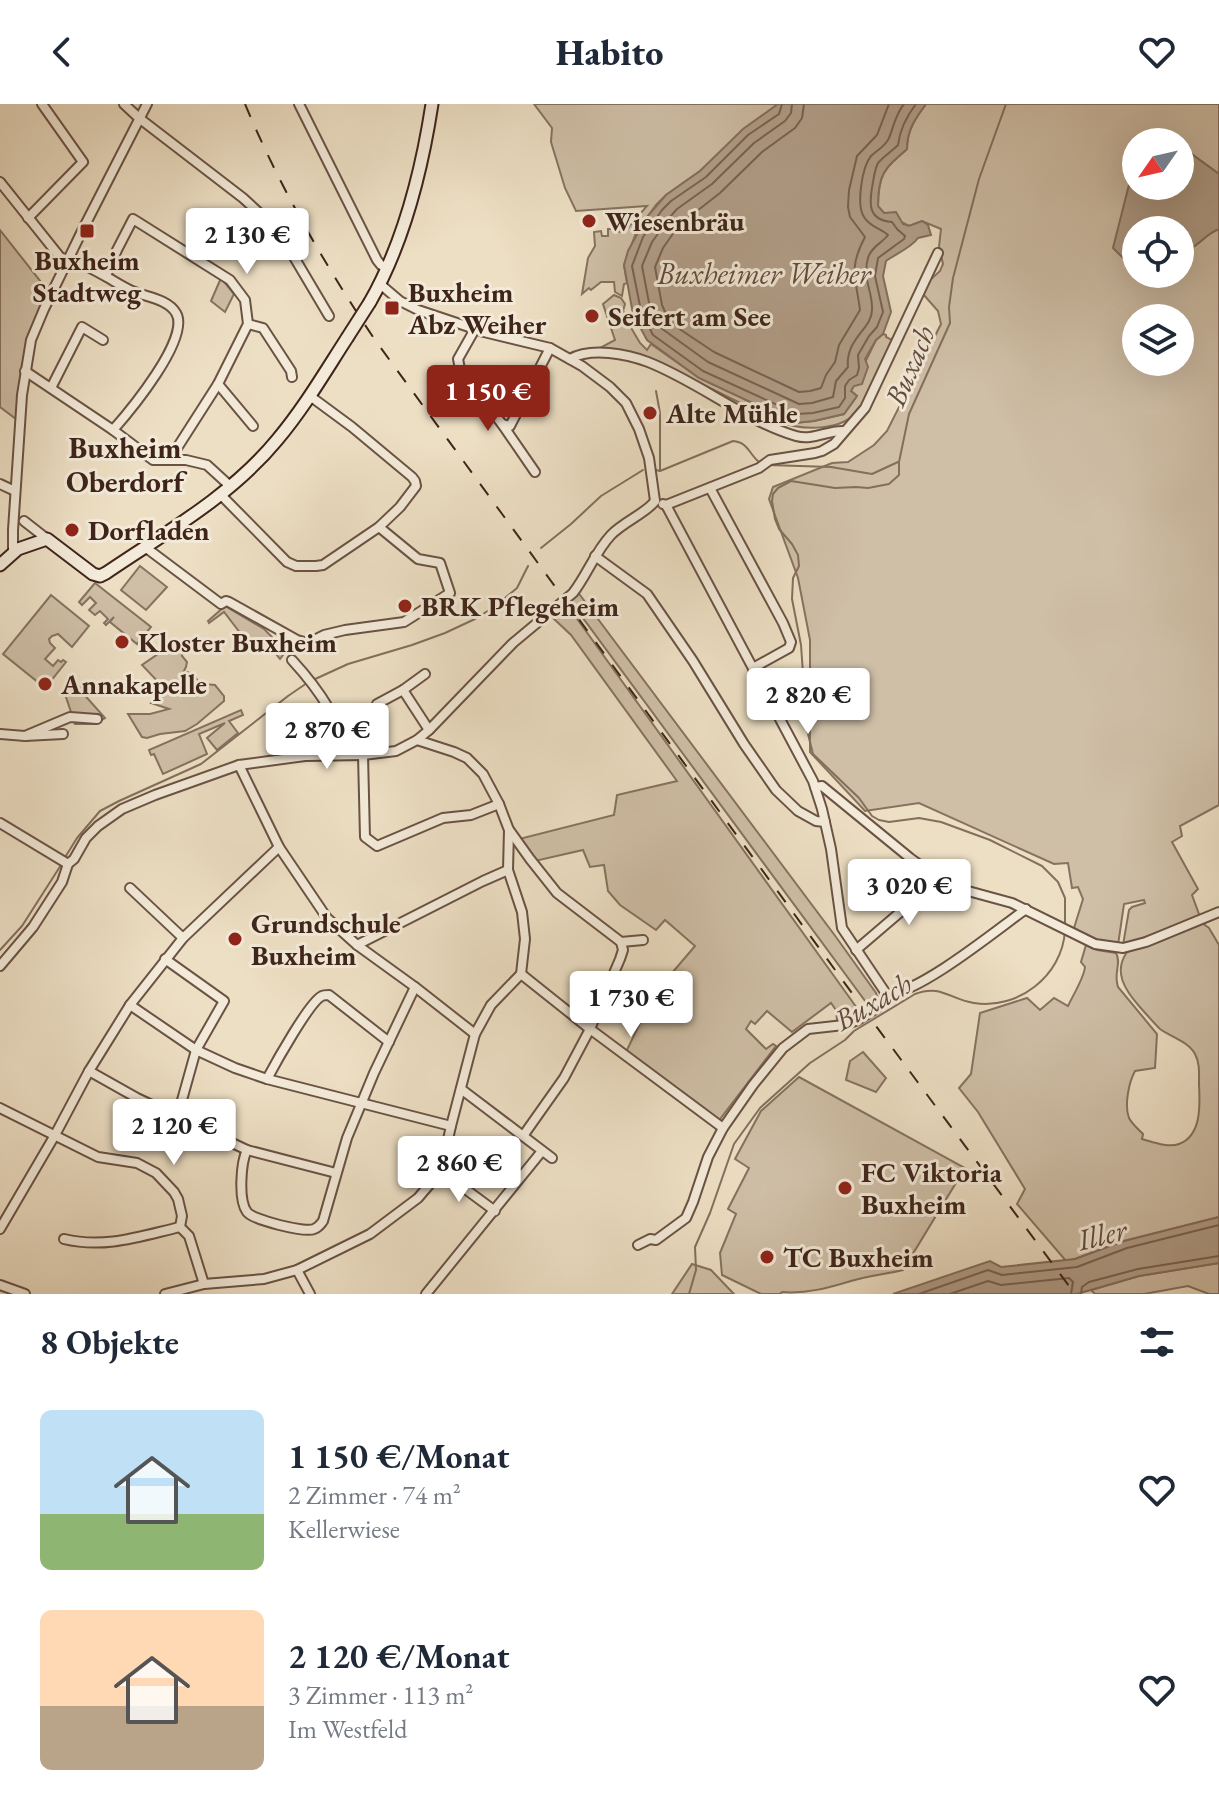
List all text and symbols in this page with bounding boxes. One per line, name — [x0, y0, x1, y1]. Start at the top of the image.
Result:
text: Habito — [556, 29, 663, 76]
icon: back — [40, 30, 84, 74]
icon: heart — [1135, 30, 1179, 74]
north arrow — [1122, 128, 1194, 200]
map controls — [1122, 128, 1194, 376]
place label: Wiesenbräu — [605, 203, 745, 239]
pin: 2 130 € — [173, 208, 321, 276]
marker: Wiesenbräu — [580, 212, 598, 230]
button: locate — [1122, 216, 1194, 288]
text: 2 130 € — [204, 217, 290, 251]
marker: Buxheim Stadtweg — [78, 222, 96, 240]
place label: Buxheim Stadtweg — [33, 242, 142, 310]
water label: Buxheimer Weiher — [656, 254, 872, 293]
place label: Buxheim Abz Weiher — [407, 274, 547, 342]
place label: Seifert am See — [608, 298, 771, 334]
marker: Buxheim Abz Weiher — [383, 299, 401, 317]
button: layers — [1122, 304, 1194, 376]
marker: Seifert am See — [583, 307, 601, 325]
water label: Buxach — [875, 319, 944, 413]
pin: 1 150 € — [414, 365, 562, 433]
text: 1 150 € — [445, 374, 531, 408]
place label: Alte Mühle — [665, 395, 798, 431]
marker: Alte Mühle — [641, 404, 659, 422]
district label: Buxheim Oberdorf — [66, 428, 188, 501]
place label: Dorfladen — [88, 512, 210, 548]
marker: Dorfladen — [63, 521, 81, 539]
place label: BRK Pflegeheim — [421, 588, 620, 624]
marker: BRK Pflegeheim — [396, 597, 414, 615]
place label: Kloster Buxheim — [138, 624, 337, 660]
marker: Kloster Buxheim — [113, 633, 131, 651]
place label: Annakapelle — [60, 666, 207, 702]
pin: 2 820 € — [734, 668, 882, 736]
marker: Annakapelle — [36, 675, 54, 693]
text: 2 820 € — [765, 677, 851, 711]
pin: 2 870 € — [253, 703, 401, 771]
text: 2 870 € — [284, 712, 370, 746]
pin: 3 020 € — [835, 859, 983, 927]
text: 3 020 € — [866, 868, 952, 902]
place label: Grundschule Buxheim — [251, 905, 401, 973]
marker: Grundschule Buxheim — [226, 930, 244, 948]
water label: Buxach — [826, 964, 919, 1040]
pin: 1 730 € — [557, 971, 705, 1039]
text: 1 730 € — [588, 980, 674, 1014]
pin: 2 120 € — [100, 1099, 248, 1167]
text: 2 120 € — [131, 1108, 217, 1142]
pin: 2 860 € — [385, 1136, 533, 1204]
text: 2 860 € — [416, 1145, 502, 1179]
place label: FC Viktoria Buxheim — [861, 1154, 1003, 1222]
marker: FC Viktoria Buxheim — [836, 1179, 854, 1197]
water label: Iller — [1072, 1209, 1132, 1260]
place label: TC Buxheim — [783, 1239, 934, 1275]
marker: TC Buxheim — [758, 1248, 776, 1266]
text: 8 Objekte — [40, 1320, 179, 1364]
icon: filters — [1135, 1320, 1179, 1364]
text: 1 150 €/Monat — [288, 1434, 509, 1478]
icon: home — [104, 1442, 200, 1538]
icon: heart — [1135, 1468, 1179, 1512]
text: 2 Zimmer · 74 m² — [288, 1478, 461, 1512]
text: Kellerwiese — [288, 1512, 400, 1546]
text: 2 120 €/Monat — [288, 1634, 509, 1678]
icon: home — [104, 1642, 200, 1738]
icon: heart — [1135, 1668, 1179, 1712]
text: 3 Zimmer · 113 m² — [288, 1678, 473, 1712]
text: Im Westfeld — [288, 1712, 407, 1746]

